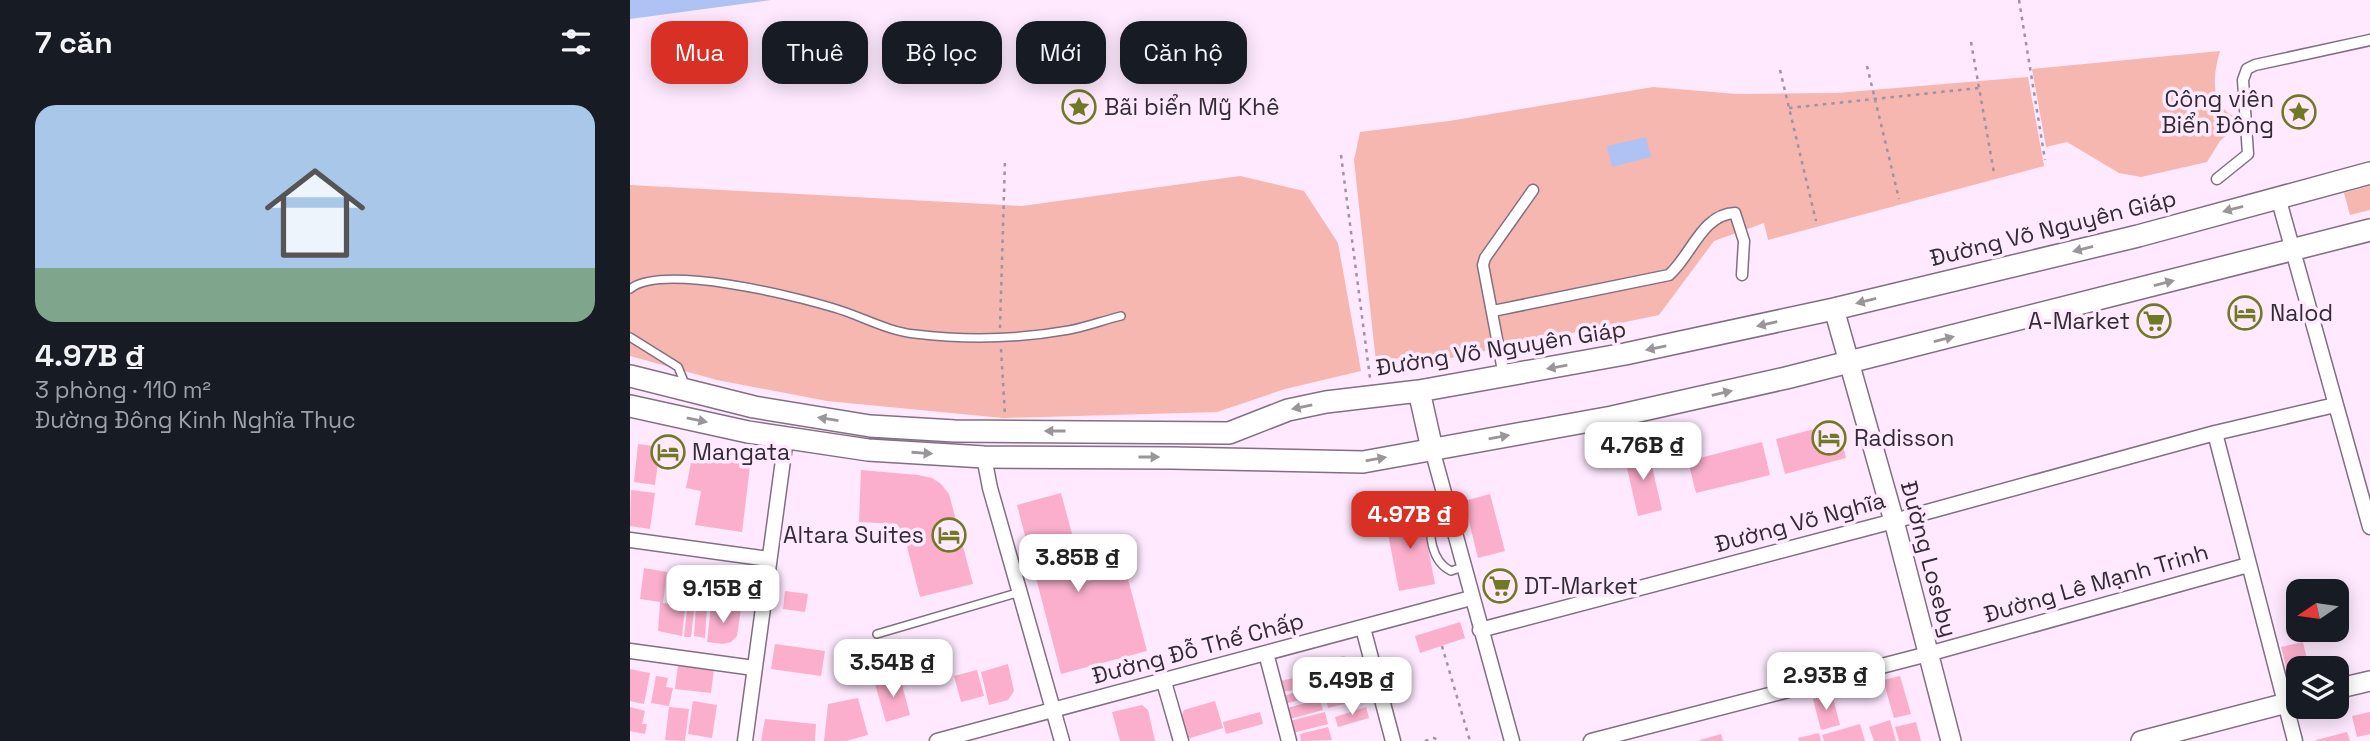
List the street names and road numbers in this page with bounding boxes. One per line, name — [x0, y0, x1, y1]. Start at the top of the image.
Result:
street label: Đường Võ Nguyên Giáp — [1927, 183, 2179, 273]
street label: Đường Võ Nguyên Giáp — [1374, 313, 1628, 383]
street label: Đường Loseby — [1894, 478, 1964, 640]
street label: Đường Võ Nghĩa — [1711, 485, 1889, 559]
street label: Đường Lê Mạnh Trinh — [1980, 537, 2212, 629]
street label: Đường Đỗ Thế Chấp — [1089, 605, 1307, 691]

